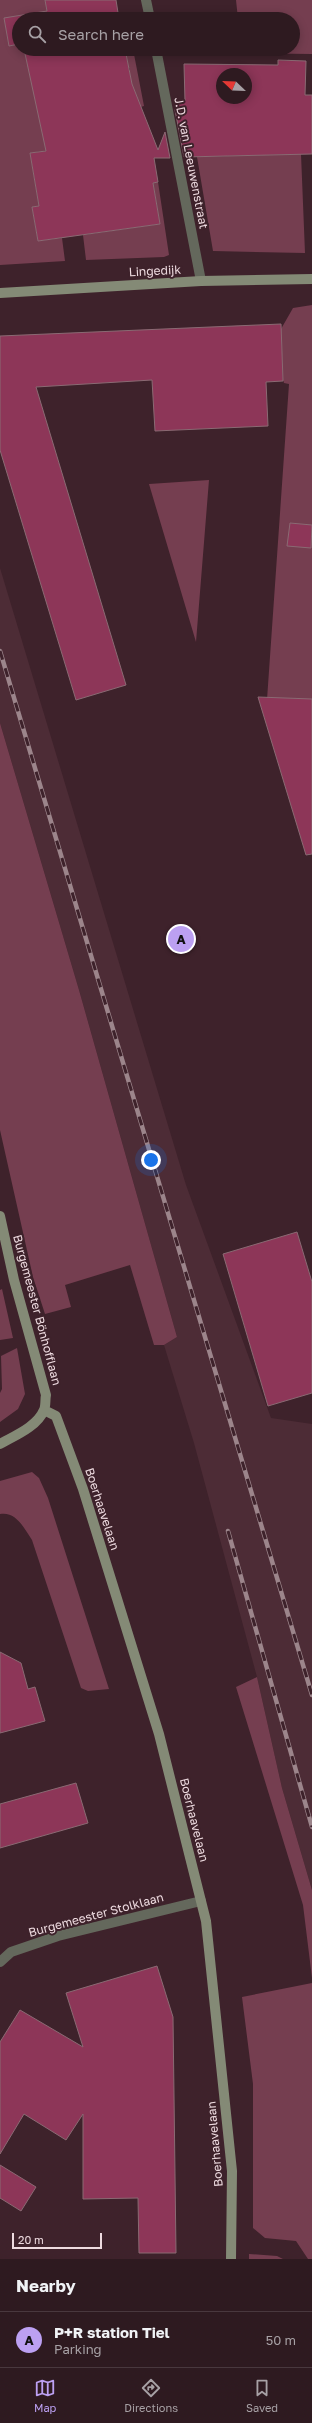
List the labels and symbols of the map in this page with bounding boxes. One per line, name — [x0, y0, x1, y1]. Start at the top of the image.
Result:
north arrow — [216, 68, 252, 104]
street label: J.D. van Leeuwenstraat — [171, 96, 212, 230]
street label: Lingedijk — [128, 262, 182, 279]
pin: A — [168, 924, 194, 954]
your location — [141, 1150, 161, 1170]
street label: Burgemeester Bönhofflaan — [10, 1233, 65, 1387]
street label: Boerhaavelaan — [82, 1466, 123, 1552]
street label: Boerhaavelaan — [177, 1776, 212, 1863]
street label: Burgemeester Stolklaan — [27, 1889, 165, 1940]
street label: Boerhaavelaan — [203, 2101, 226, 2187]
scale bar — [12, 2231, 102, 2250]

